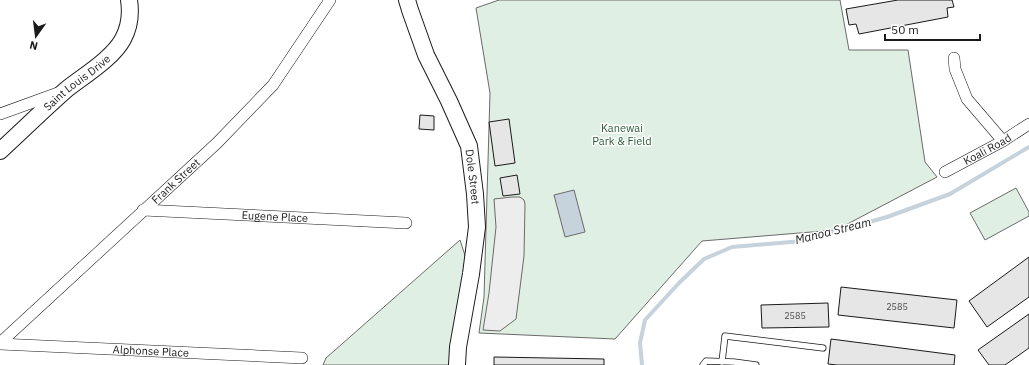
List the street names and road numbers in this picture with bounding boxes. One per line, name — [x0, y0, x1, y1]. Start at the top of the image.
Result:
street label: Saint Louis Drive — [41, 52, 113, 114]
street label: Koali Road — [961, 131, 1014, 168]
street label: Dole Street — [462, 149, 483, 205]
street label: Frank Street — [149, 155, 203, 207]
street label: Eugene Place — [241, 208, 308, 225]
street label: Alphonse Place — [112, 342, 189, 360]

